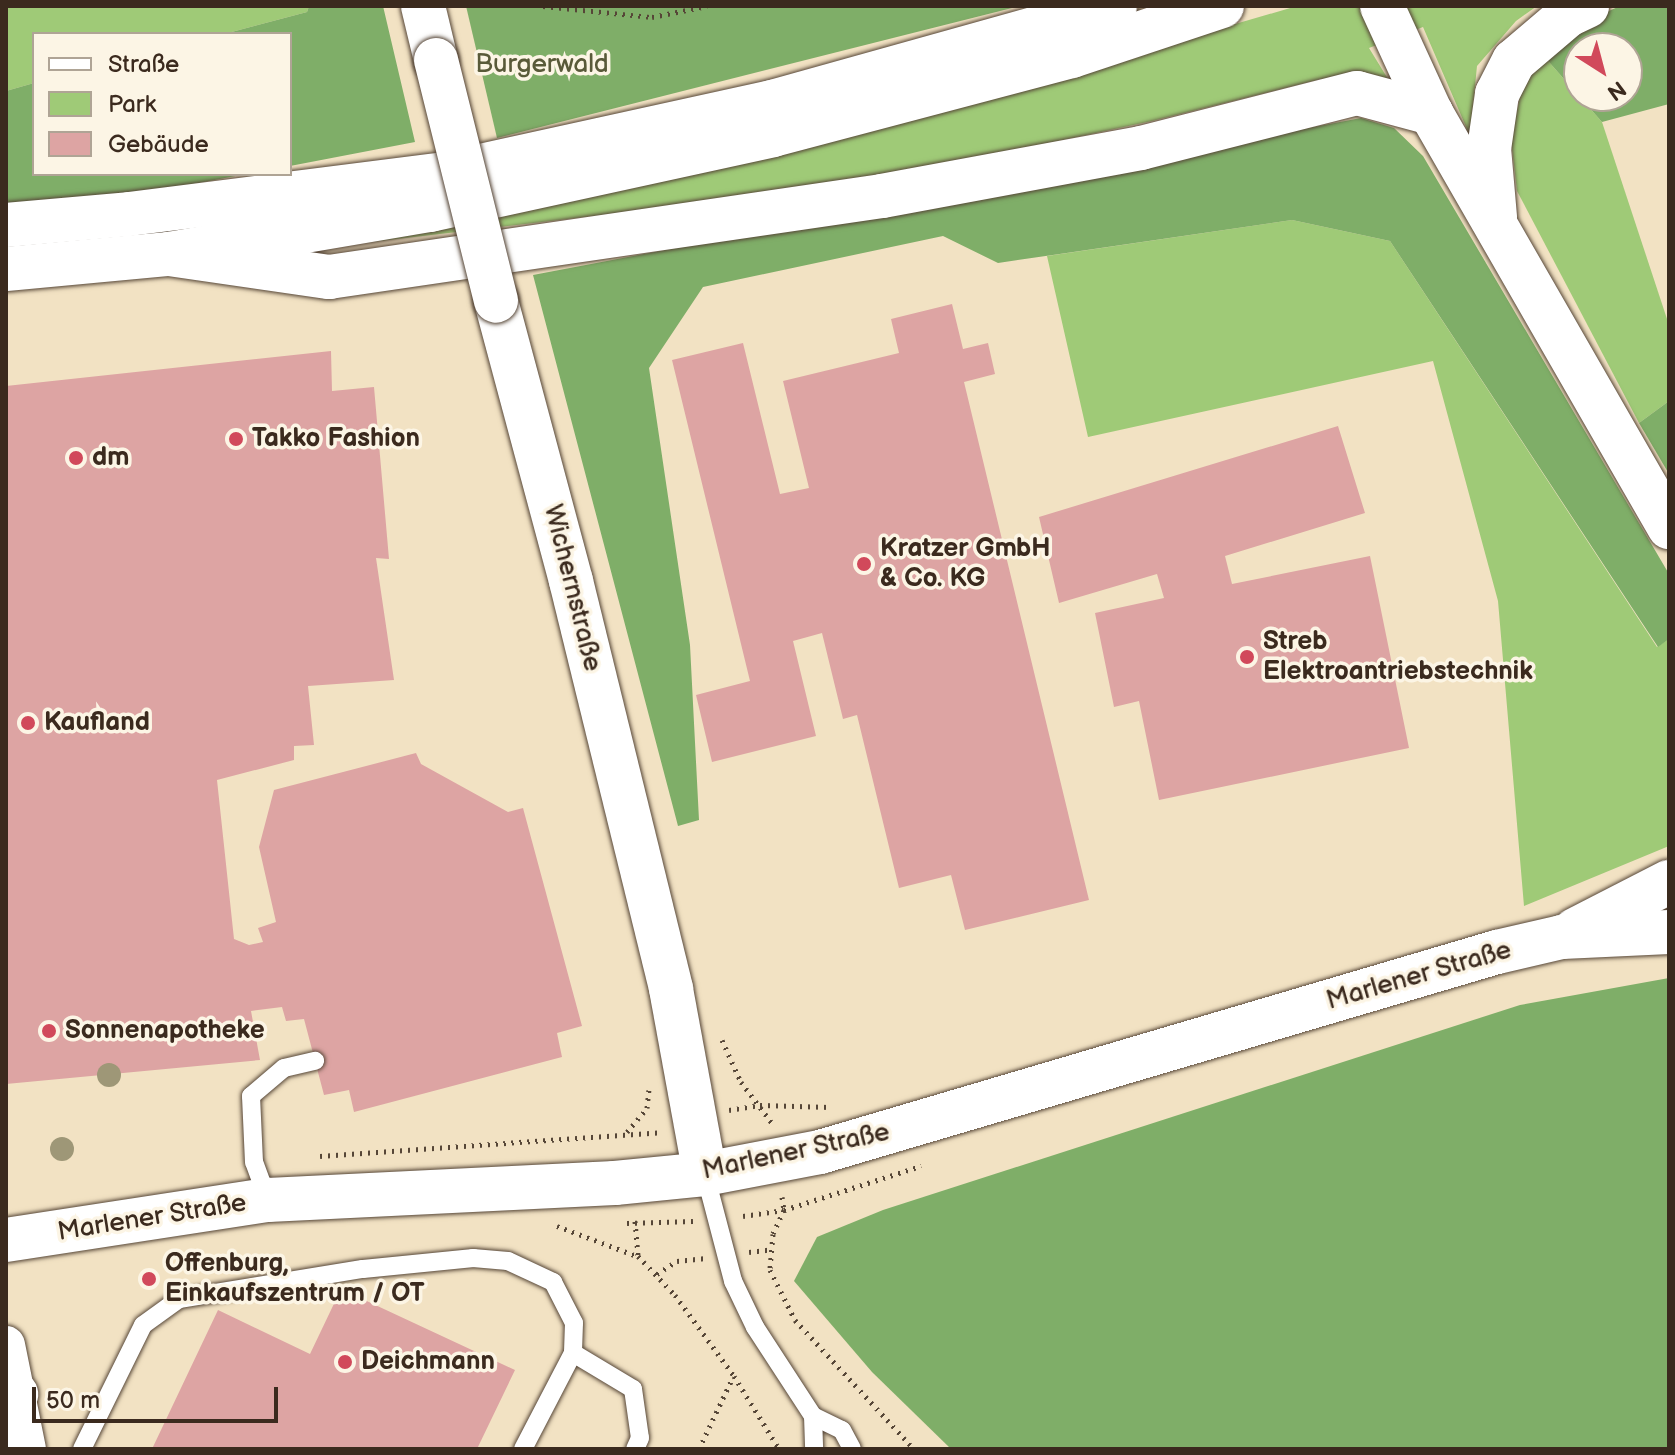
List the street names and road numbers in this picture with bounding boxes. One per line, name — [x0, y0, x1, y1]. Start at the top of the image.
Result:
street label: Wichernstraße — [536, 501, 608, 675]
street label: Marlener Straße — [1323, 935, 1515, 1017]
street label: Marlener Straße — [699, 1117, 893, 1187]
street label: Marlener Straße — [55, 1188, 249, 1248]

